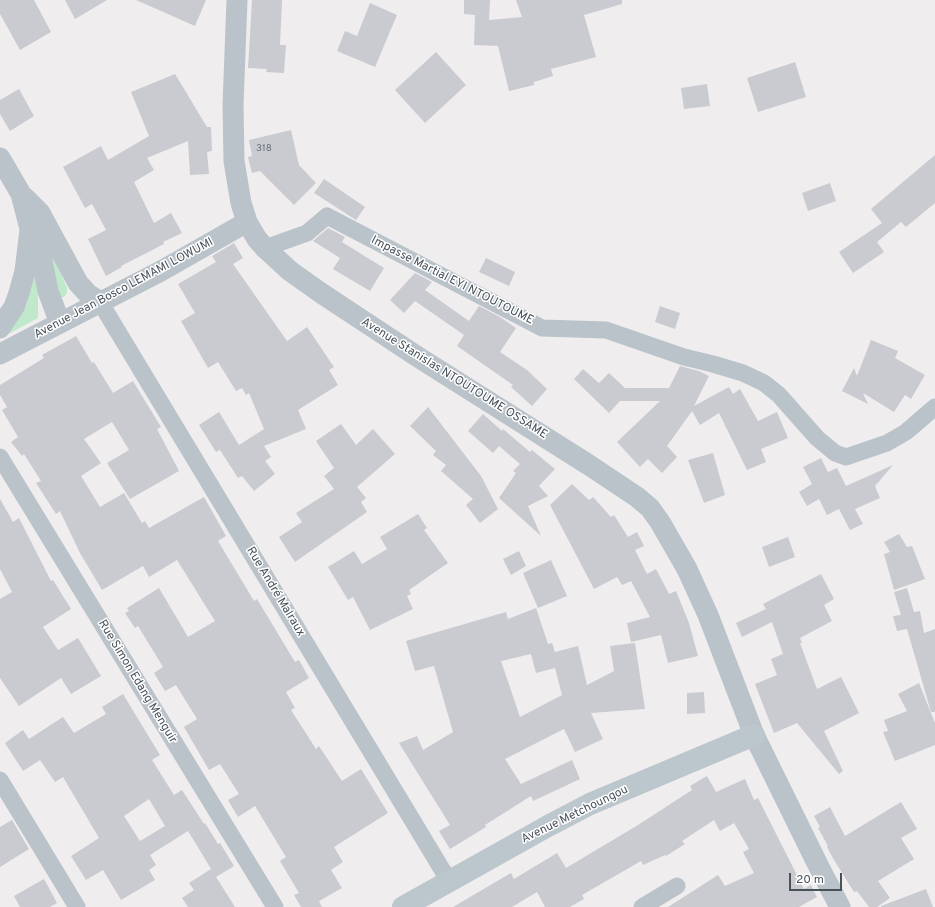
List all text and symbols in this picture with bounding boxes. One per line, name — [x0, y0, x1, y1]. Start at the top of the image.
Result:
house number: 318 — [256, 143, 272, 155]
street label: Impasse Martial EYI NTOUTOUME — [368, 234, 536, 328]
street label: Avenue Jean Bosco LEMAMI LOWUMI — [32, 235, 216, 343]
street label: Avenue Stanislas NTOUTOUME OSSAME — [358, 315, 550, 443]
street label: Rue André Malraux — [243, 545, 307, 639]
street label: Rue Simon Edang Menguir — [94, 618, 180, 746]
street label: Avenue Metchoungou — [519, 783, 631, 847]
scale bar — [791, 865, 844, 891]
text: 20 m — [796, 872, 824, 888]

